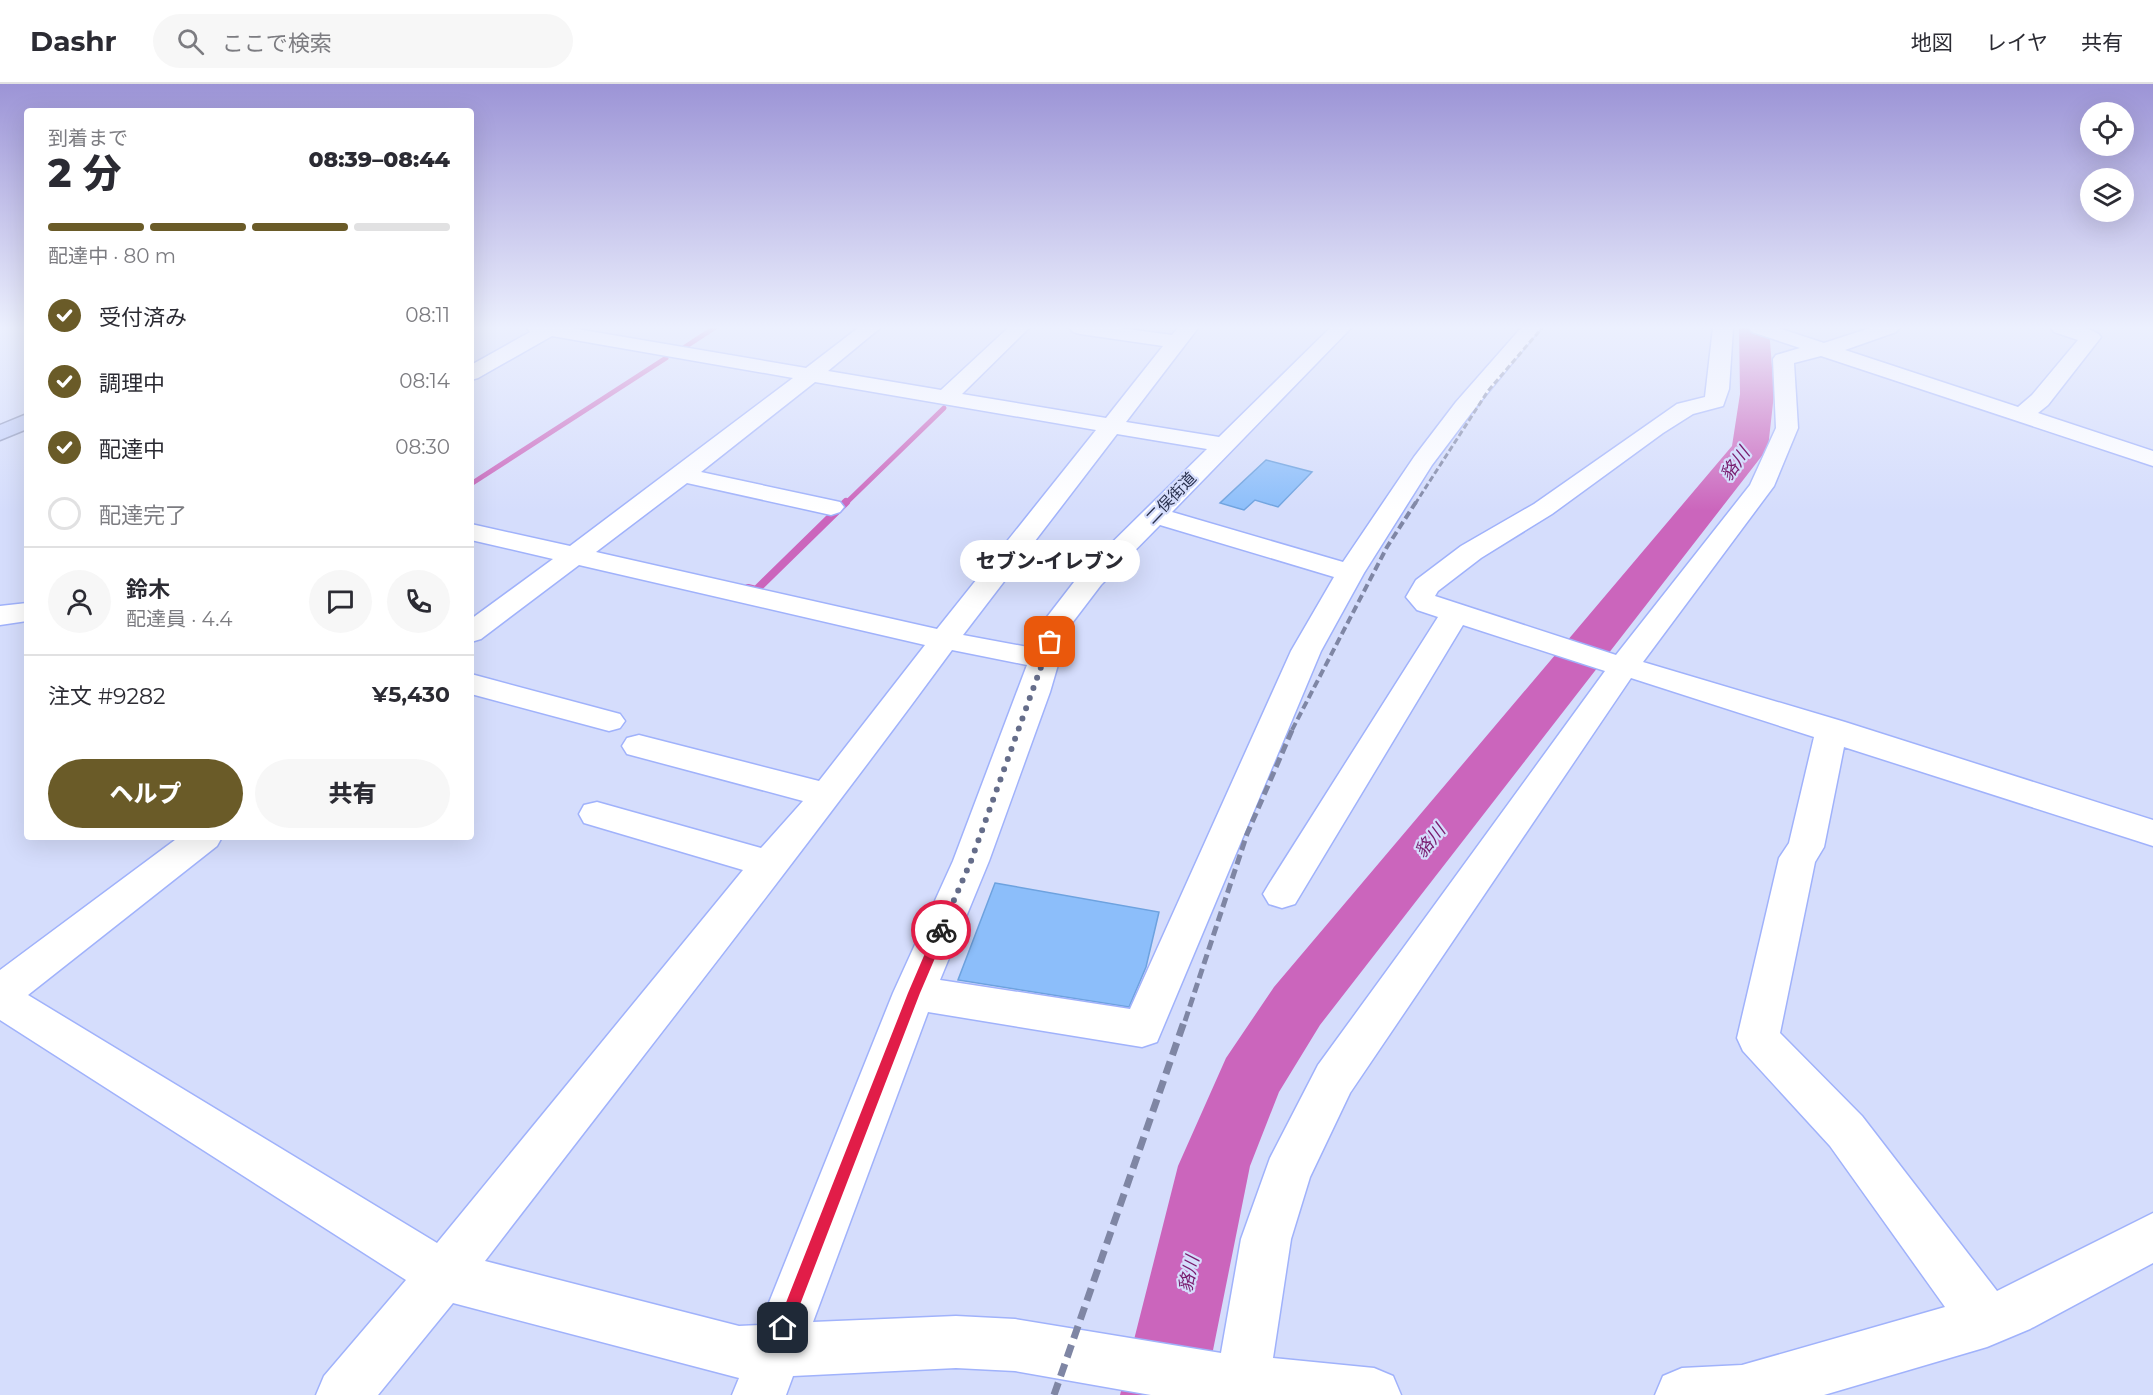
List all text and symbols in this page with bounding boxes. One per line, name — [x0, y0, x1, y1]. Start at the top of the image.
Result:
search box — [153, 14, 573, 68]
text: Dashr — [30, 24, 117, 58]
icon: search — [174, 25, 207, 58]
text: ここで検索 — [222, 30, 332, 57]
text: 地図 — [1911, 30, 1953, 55]
text: レイヤ — [1986, 30, 2048, 55]
text: 共有 — [2081, 30, 2123, 55]
map controls — [2080, 102, 2134, 222]
button: locate — [2080, 102, 2134, 156]
text: 到着まで — [48, 126, 128, 150]
text: 08:39–08:44 — [309, 146, 450, 173]
text: 2 分 — [48, 149, 122, 197]
button: layers — [2080, 168, 2134, 222]
text: 配達中 · 80 m — [48, 244, 176, 268]
icon: check — [48, 299, 81, 332]
text: 08:11 — [405, 303, 450, 327]
text: 受付済み — [99, 304, 187, 331]
icon: check — [48, 365, 81, 398]
text: 08:14 — [399, 369, 450, 393]
text: 調理中 — [99, 370, 165, 397]
icon: check — [48, 431, 81, 464]
text: 08:30 — [395, 435, 450, 459]
text: 配達中 — [99, 436, 165, 463]
water label: 貉川 — [1716, 441, 1756, 485]
street label: 二俣街道 — [1142, 468, 1200, 528]
text: 配達完了 — [99, 502, 187, 529]
callout: セブン-イレブン — [960, 540, 1140, 582]
text: セブン-イレブン — [976, 549, 1124, 573]
button: person — [48, 570, 111, 633]
button: chat — [309, 570, 372, 633]
button: phone — [387, 570, 450, 633]
text: 鈴木 — [126, 576, 170, 603]
text: 配達員 · 4.4 — [126, 607, 232, 631]
pin — [1024, 616, 1075, 667]
icon: bag — [1033, 625, 1066, 658]
text: ¥5,430 — [372, 681, 450, 708]
text: 注文 #9282 — [48, 683, 166, 710]
button: ヘルプ — [48, 759, 243, 828]
button: 共有 — [255, 759, 450, 828]
water label: 貉川 — [1410, 819, 1451, 862]
courier — [911, 900, 971, 960]
icon: bike — [925, 914, 958, 947]
water label: 貉川 — [1174, 1252, 1204, 1294]
pin — [757, 1302, 808, 1353]
icon: home — [766, 1311, 799, 1344]

